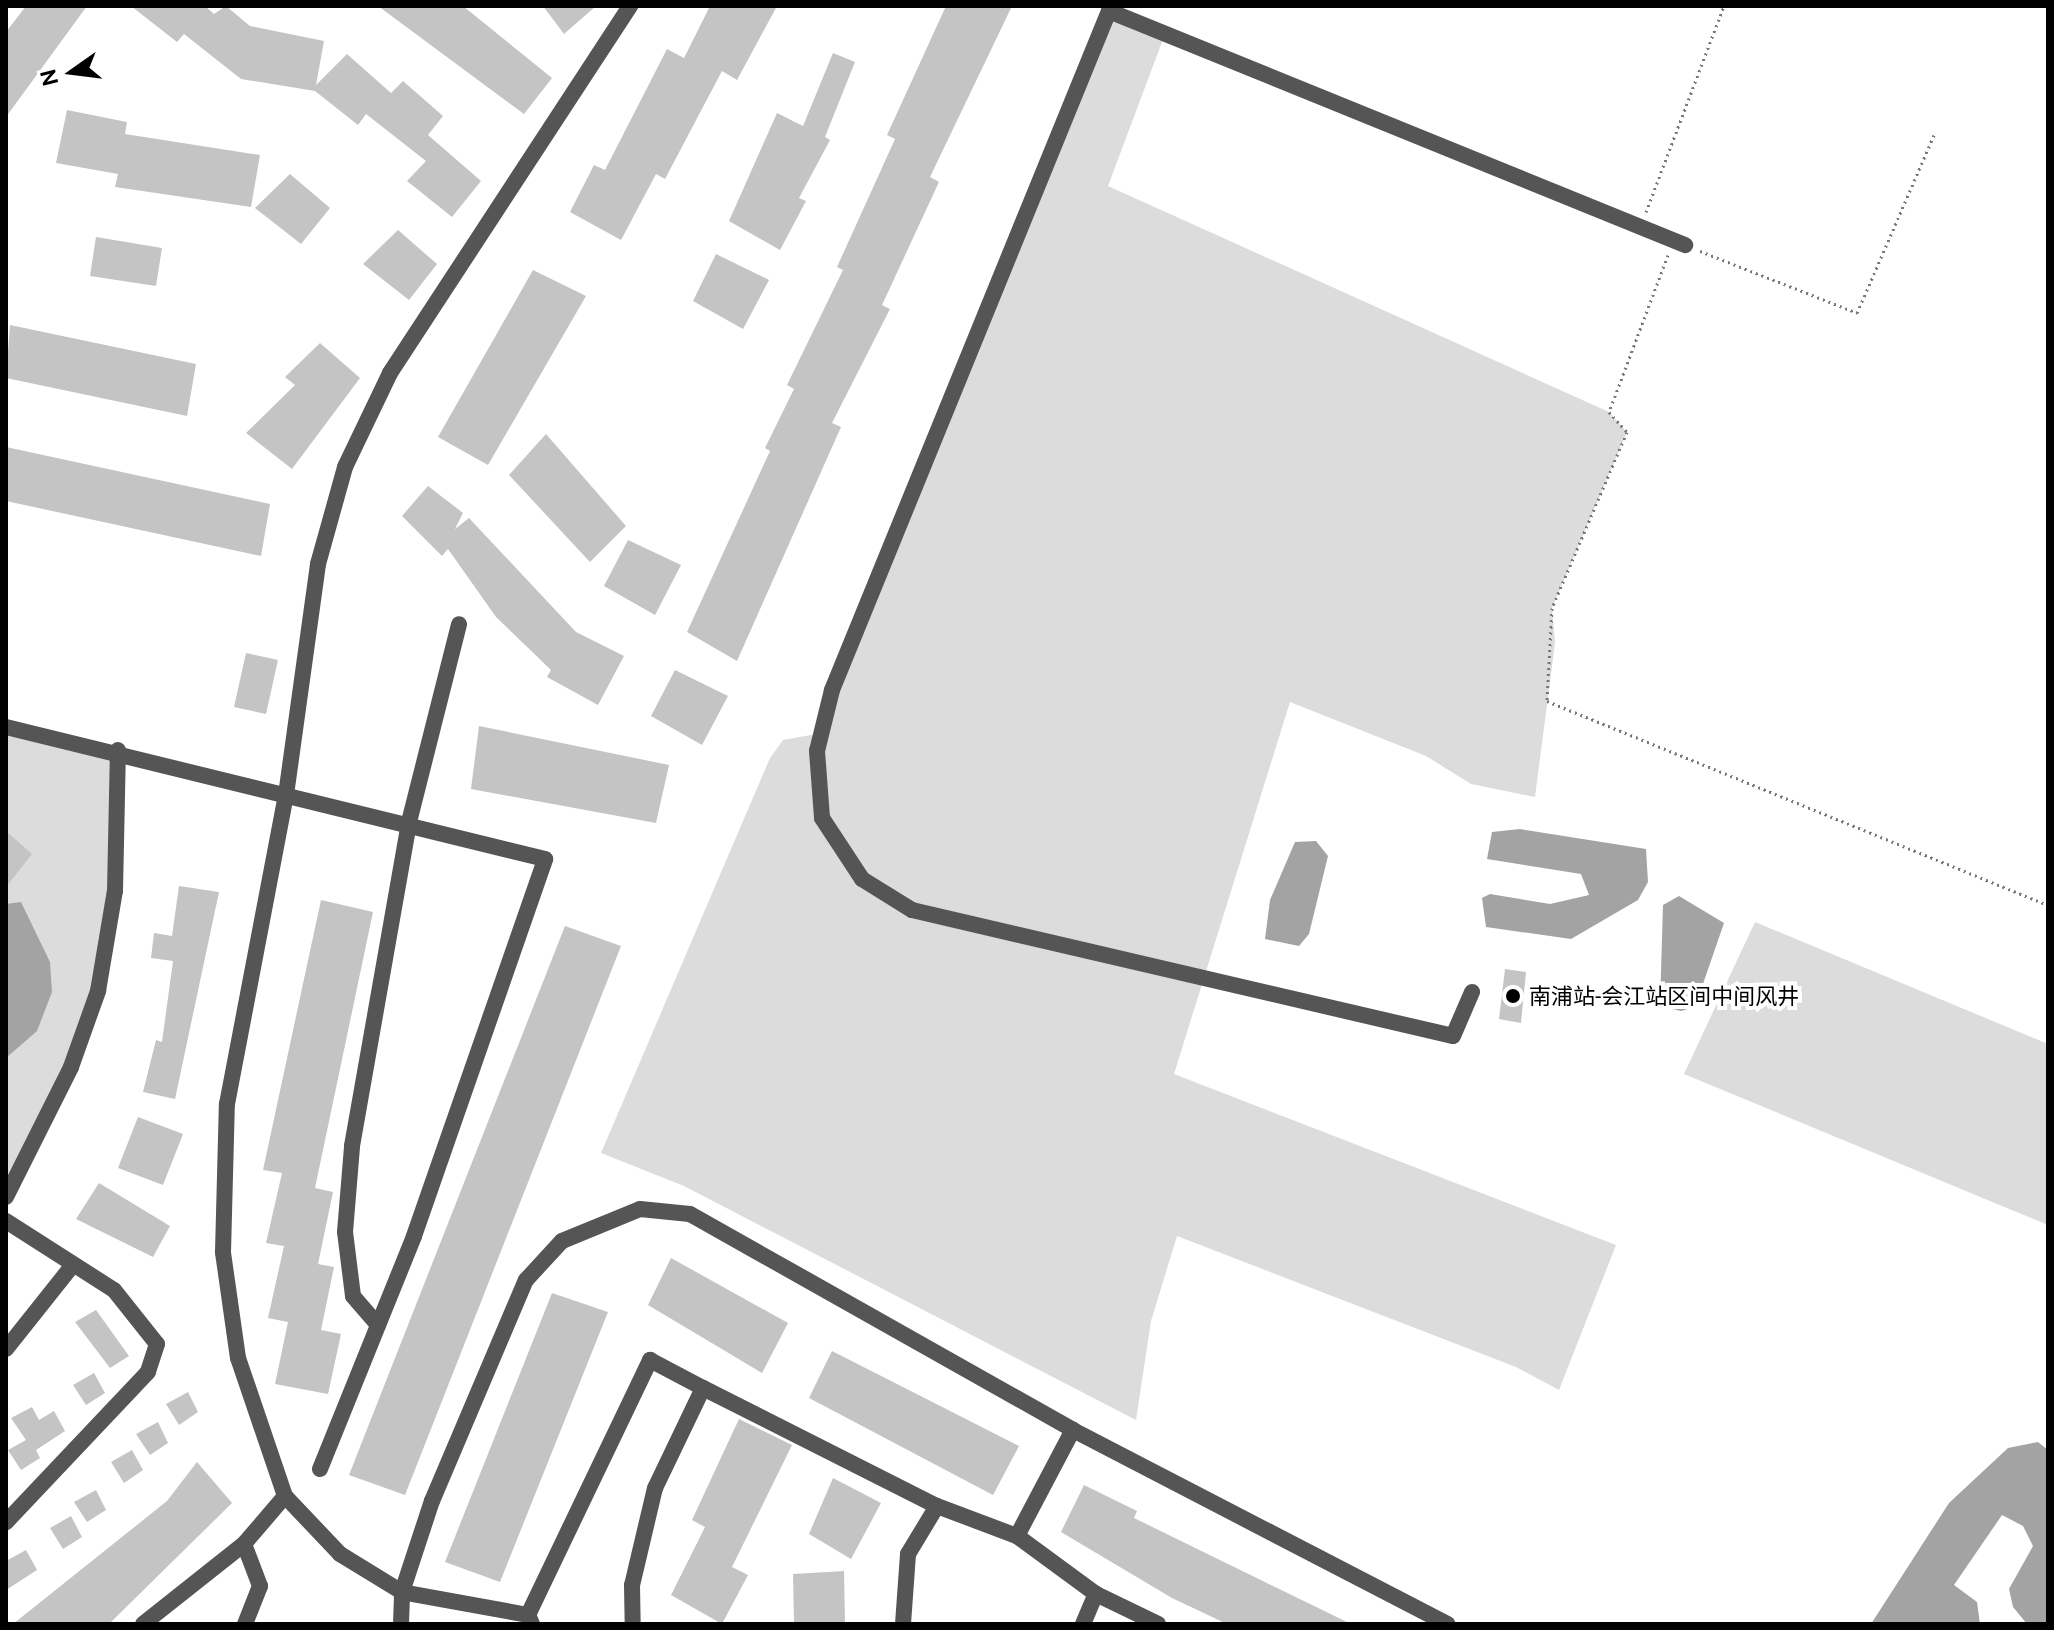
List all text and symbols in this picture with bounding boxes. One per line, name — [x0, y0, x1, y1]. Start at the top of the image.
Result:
north arrow — [32, 32, 112, 112]
text: N — [34, 67, 62, 89]
place label: 南浦站-会江站区间中间风井 — [1529, 983, 1799, 1009]
marker: 南浦站-会江站区间中间风井 — [1504, 987, 1522, 1005]

